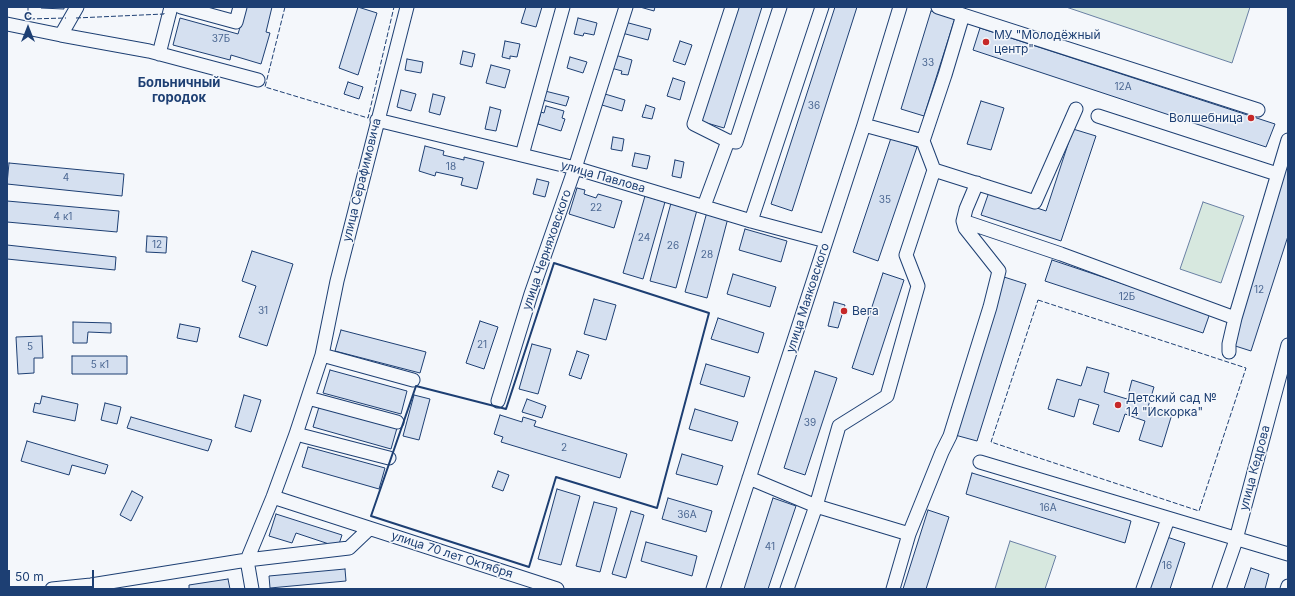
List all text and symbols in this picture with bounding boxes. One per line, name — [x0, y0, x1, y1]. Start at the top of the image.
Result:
north arrow — [8, 8, 48, 48]
text: С — [24, 9, 32, 23]
place label: МУ "Молодёжный центр" — [994, 28, 1100, 56]
house number: 37Б — [212, 33, 230, 45]
marker: МУ "Молодёжный центр" — [981, 37, 991, 47]
house number: 33 — [922, 57, 934, 69]
district label: Больничный городок — [138, 75, 220, 106]
house number: 12А — [1114, 81, 1132, 93]
house number: 36 — [808, 100, 820, 112]
place label: Волшебница — [1169, 111, 1243, 125]
marker: Волшебница — [1246, 113, 1256, 123]
street label: улица Серафимовича — [340, 117, 384, 243]
street label: улица Павлова — [559, 158, 647, 196]
house number: 18 — [446, 161, 456, 173]
house number: 4 — [63, 172, 69, 184]
street label: улица Черняховского — [520, 188, 574, 312]
house number: 35 — [879, 194, 891, 206]
house number: 22 — [590, 202, 602, 214]
house number: 4 к1 — [54, 211, 72, 223]
house number: 24 — [638, 232, 650, 244]
house number: 12 — [152, 239, 162, 251]
house number: 26 — [667, 240, 679, 252]
street label: улица Маяковского — [783, 241, 833, 355]
house number: 28 — [701, 249, 713, 261]
house number: 12 — [1254, 284, 1264, 296]
house number: 12Б — [1119, 291, 1135, 303]
place label: Вега — [852, 304, 879, 318]
house number: 31 — [258, 305, 268, 317]
marker: Вега — [839, 306, 849, 316]
house number: 21 — [477, 339, 487, 351]
house number: 5 — [27, 341, 33, 353]
house number: 5 к1 — [91, 359, 109, 371]
place label: Детский сад № 14 "Искорка" — [1126, 391, 1217, 419]
marker: Детский сад № 14 "Искорка" — [1113, 400, 1123, 410]
house number: 39 — [804, 417, 816, 429]
street label: улица Кедрова — [1237, 424, 1273, 512]
house number: 2 — [561, 442, 567, 454]
house number: 16А — [1039, 502, 1057, 514]
house number: 36А — [677, 509, 697, 521]
street label: улица 70 лет Октября — [389, 529, 515, 581]
house number: 41 — [765, 541, 775, 553]
house number: 16 — [1162, 560, 1172, 572]
scale bar — [10, 562, 96, 588]
text: 50 m — [15, 569, 44, 584]

